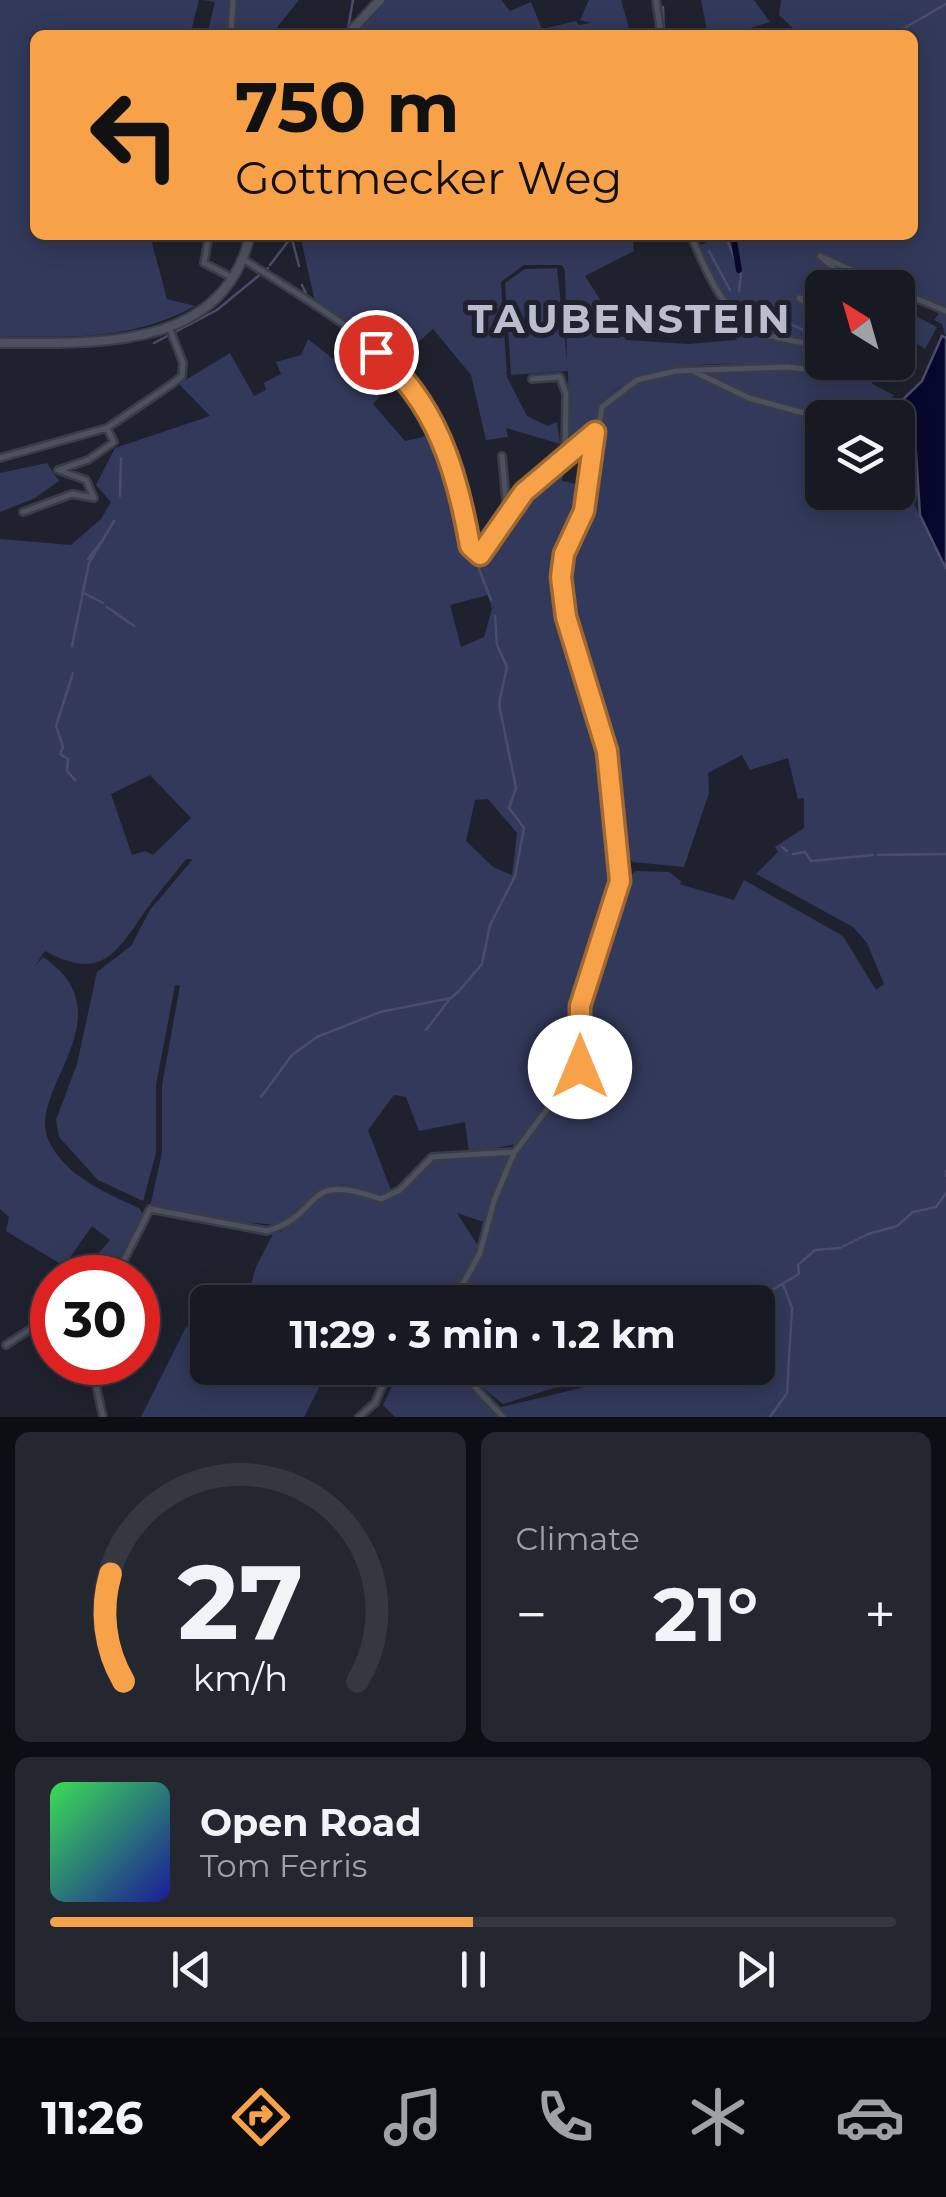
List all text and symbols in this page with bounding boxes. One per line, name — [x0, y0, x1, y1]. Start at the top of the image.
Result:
text: 750 m — [235, 64, 460, 150]
icon: left — [70, 70, 200, 200]
text: Gottmecker Weg — [235, 150, 622, 205]
north arrow — [805, 270, 915, 380]
map controls — [805, 270, 915, 510]
district label: TAUBENSTEIN — [468, 294, 792, 343]
pin — [334, 310, 419, 395]
icon: arrive — [349, 325, 404, 380]
button: layers — [805, 400, 915, 510]
position arrow — [528, 1015, 632, 1119]
speed limit sign: 30 — [30, 1255, 160, 1385]
text: 11:29 · 3 min · 1.2 km — [289, 1311, 676, 1358]
text: Climate — [516, 1519, 640, 1558]
text: 27 — [177, 1538, 303, 1665]
text: 21° — [653, 1568, 758, 1660]
text: − — [516, 1581, 547, 1648]
text: + — [864, 1581, 896, 1648]
text: km/h — [193, 1656, 288, 1700]
text: Open Road — [200, 1799, 422, 1846]
text: Tom Ferris — [200, 1846, 367, 1885]
icon: previous — [164, 1942, 219, 1997]
icon: pause — [446, 1942, 501, 1997]
icon: next — [728, 1942, 783, 1997]
icon: directions — [226, 2082, 296, 2152]
icon: music — [378, 2082, 448, 2152]
icon: phone — [530, 2082, 600, 2152]
icon: climate — [683, 2082, 753, 2152]
icon: car — [835, 2082, 905, 2152]
text: 11:26 — [41, 2090, 143, 2145]

